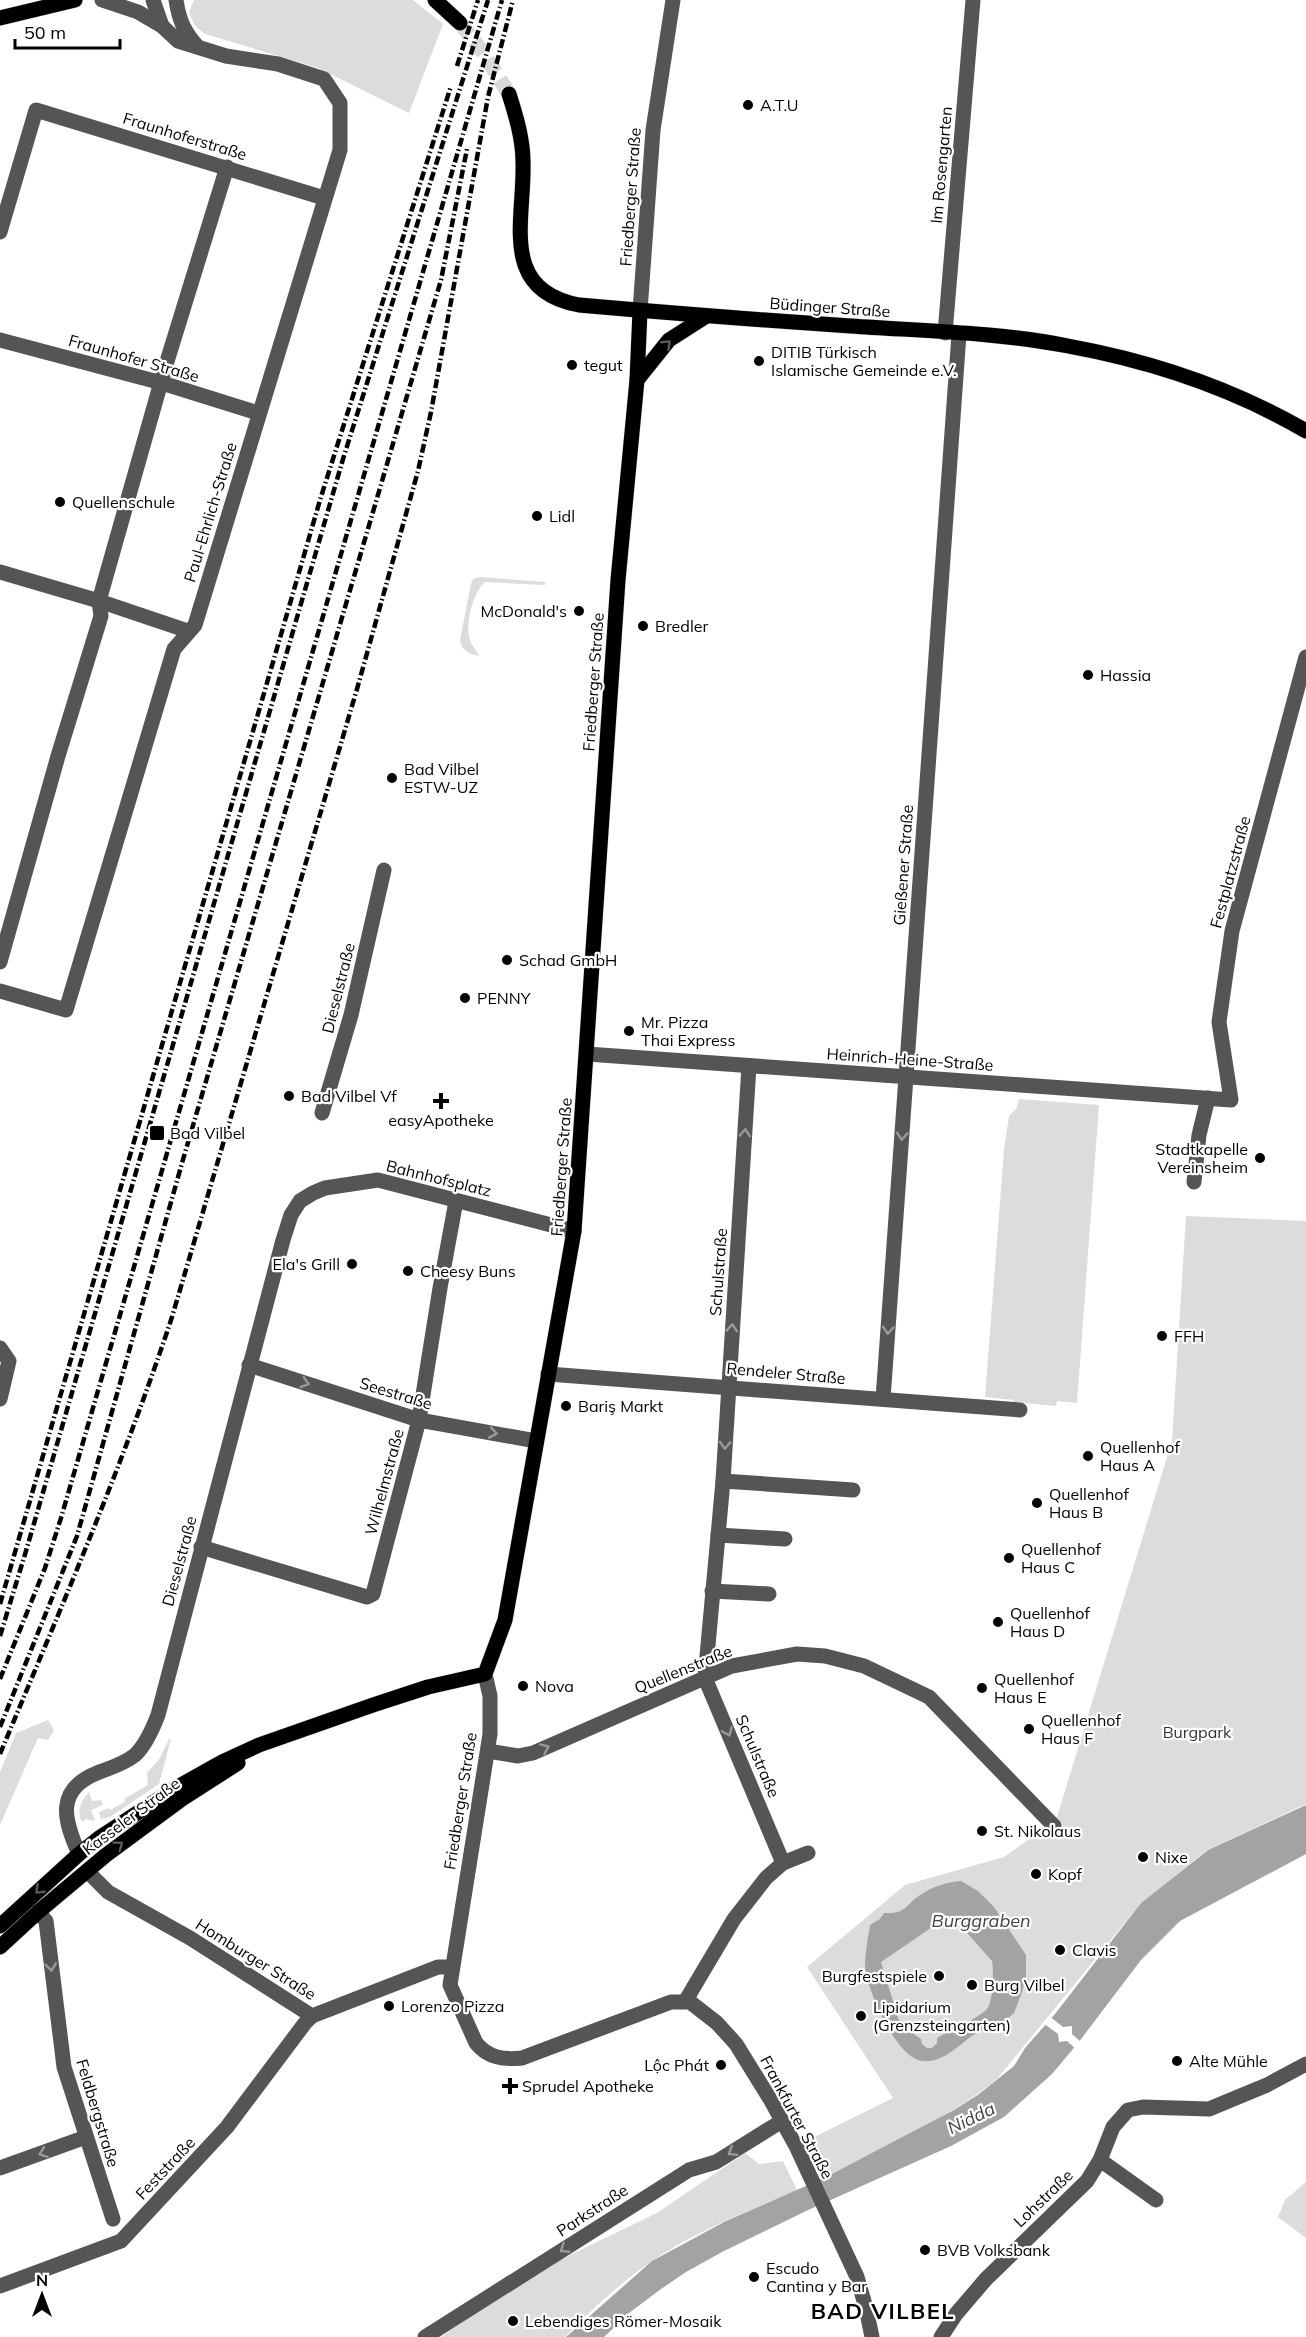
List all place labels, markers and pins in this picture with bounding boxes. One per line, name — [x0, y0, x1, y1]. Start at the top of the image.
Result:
place label: A.T.U — [760, 95, 799, 115]
marker: A.T.U — [741, 98, 755, 112]
place label: DITIB Türkisch Islamische Gemeinde e.V. — [771, 342, 957, 380]
marker: DITIB Türkisch Islamische Gemeinde e.V. — [752, 354, 766, 368]
place label: tegut — [584, 355, 623, 375]
marker: tegut — [565, 358, 579, 372]
place label: Quellenschule — [72, 492, 175, 512]
marker: Quellenschule — [53, 495, 67, 509]
place label: Lidl — [549, 506, 575, 526]
marker: Lidl — [530, 509, 544, 523]
place label: McDonald's — [480, 601, 567, 621]
marker: McDonald's — [572, 604, 586, 618]
place label: Bredler — [655, 616, 708, 636]
marker: Bredler — [636, 619, 650, 633]
place label: Hassia — [1100, 665, 1151, 685]
marker: Hassia — [1081, 668, 1095, 682]
place label: Bad Vilbel ESTW-UZ — [404, 759, 479, 797]
marker: Bad Vilbel ESTW-UZ — [385, 771, 399, 785]
place label: Schad GmbH — [519, 950, 617, 970]
marker: Schad GmbH — [500, 953, 514, 967]
place label: PENNY — [477, 988, 531, 1008]
marker: PENNY — [458, 991, 472, 1005]
place label: Mr. Pizza Thai Express — [641, 1012, 736, 1050]
marker: Mr. Pizza Thai Express — [622, 1024, 636, 1038]
place label: Bad Vilbel Vf — [301, 1086, 397, 1106]
marker: Bad Vilbel Vf — [282, 1089, 296, 1103]
marker: easyApotheke — [434, 1094, 448, 1108]
place label: easyApotheke — [388, 1110, 494, 1130]
place label: Bad Vilbel — [170, 1123, 245, 1143]
marker: Bad Vilbel — [148, 1124, 166, 1142]
place label: Stadtkapelle Vereinsheim — [1155, 1139, 1248, 1177]
marker: Stadtkapelle Vereinsheim — [1253, 1151, 1267, 1165]
place label: Ela's Grill — [273, 1254, 340, 1274]
marker: Ela's Grill — [345, 1257, 359, 1271]
place label: Cheesy Buns — [420, 1261, 516, 1281]
marker: Cheesy Buns — [401, 1264, 415, 1278]
place label: FFH — [1174, 1326, 1204, 1346]
marker: FFH — [1155, 1329, 1169, 1343]
place label: Bariş Markt — [578, 1396, 663, 1416]
marker: Bariş Markt — [559, 1399, 573, 1413]
place label: Quellenhof Haus A — [1100, 1437, 1180, 1475]
marker: Quellenhof Haus A — [1081, 1449, 1095, 1463]
place label: Quellenhof Haus B — [1049, 1484, 1129, 1522]
marker: Quellenhof Haus B — [1030, 1496, 1044, 1510]
place label: Quellenhof Haus C — [1021, 1539, 1101, 1577]
marker: Quellenhof Haus C — [1002, 1551, 1016, 1565]
place label: Quellenhof Haus D — [1010, 1603, 1090, 1641]
marker: Quellenhof Haus D — [991, 1615, 1005, 1629]
place label: Quellenhof Haus E — [994, 1669, 1074, 1707]
place label: Nova — [535, 1676, 574, 1696]
marker: Nova — [516, 1679, 530, 1693]
marker: Quellenhof Haus E — [975, 1681, 989, 1695]
place label: Quellenhof Haus F — [1041, 1710, 1121, 1748]
marker: Quellenhof Haus F — [1022, 1722, 1036, 1736]
place label: St. Nikolaus — [994, 1821, 1081, 1841]
marker: St. Nikolaus — [975, 1824, 989, 1838]
place label: Nixe — [1155, 1847, 1188, 1867]
marker: Nixe — [1136, 1850, 1150, 1864]
place label: Kopf — [1048, 1864, 1083, 1884]
marker: Kopf — [1029, 1867, 1043, 1881]
place label: Clavis — [1072, 1940, 1117, 1960]
marker: Clavis — [1053, 1943, 1067, 1957]
place label: Burgfestspiele — [822, 1966, 927, 1986]
marker: Burgfestspiele — [932, 1969, 946, 1983]
place label: Burg Vilbel — [984, 1975, 1065, 1995]
marker: Burg Vilbel — [965, 1978, 979, 1992]
place label: Lorenzo Pizza — [401, 1996, 504, 2016]
place label: Lipidarium (Grenzsteingarten) — [873, 1997, 1011, 2035]
marker: Lorenzo Pizza — [382, 1999, 396, 2013]
marker: Lipidarium (Grenzsteingarten) — [854, 2009, 868, 2023]
place label: Alte Mühle — [1189, 2051, 1268, 2071]
marker: Alte Mühle — [1170, 2054, 1184, 2068]
place label: Lộc Phát — [644, 2055, 709, 2075]
marker: Lộc Phát — [714, 2058, 728, 2072]
place label: Sprudel Apotheke — [522, 2076, 654, 2096]
marker: Sprudel Apotheke — [503, 2079, 517, 2093]
place label: BVB Volksbank — [937, 2240, 1051, 2260]
marker: BVB Volksbank — [918, 2243, 932, 2257]
place label: Escudo Cantina y Bar — [766, 2258, 867, 2296]
marker: Escudo Cantina y Bar — [747, 2270, 761, 2284]
place label: Lebendiges Römer-Mosaik — [525, 2311, 722, 2331]
marker: Lebendiges Römer-Mosaik — [506, 2314, 520, 2328]

